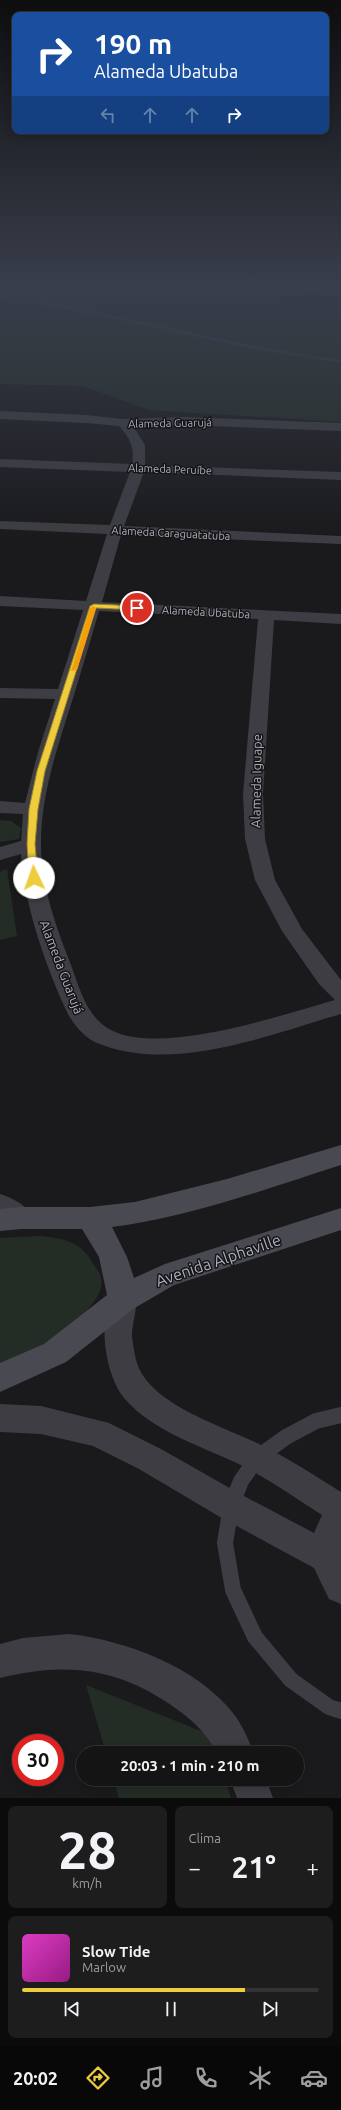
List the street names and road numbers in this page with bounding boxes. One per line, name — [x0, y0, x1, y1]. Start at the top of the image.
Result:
street label: Alameda Guarujá — [128, 416, 212, 430]
street label: Alameda Peruíbe — [128, 462, 212, 476]
street label: Alameda Caraguatatuba — [111, 524, 231, 542]
street label: Alameda Ubatuba — [162, 604, 250, 620]
street label: Alameda Iguape — [248, 734, 264, 828]
street label: Alameda Guarujá — [38, 918, 86, 1016]
street label: Avenida Alphaville — [153, 1230, 283, 1290]

